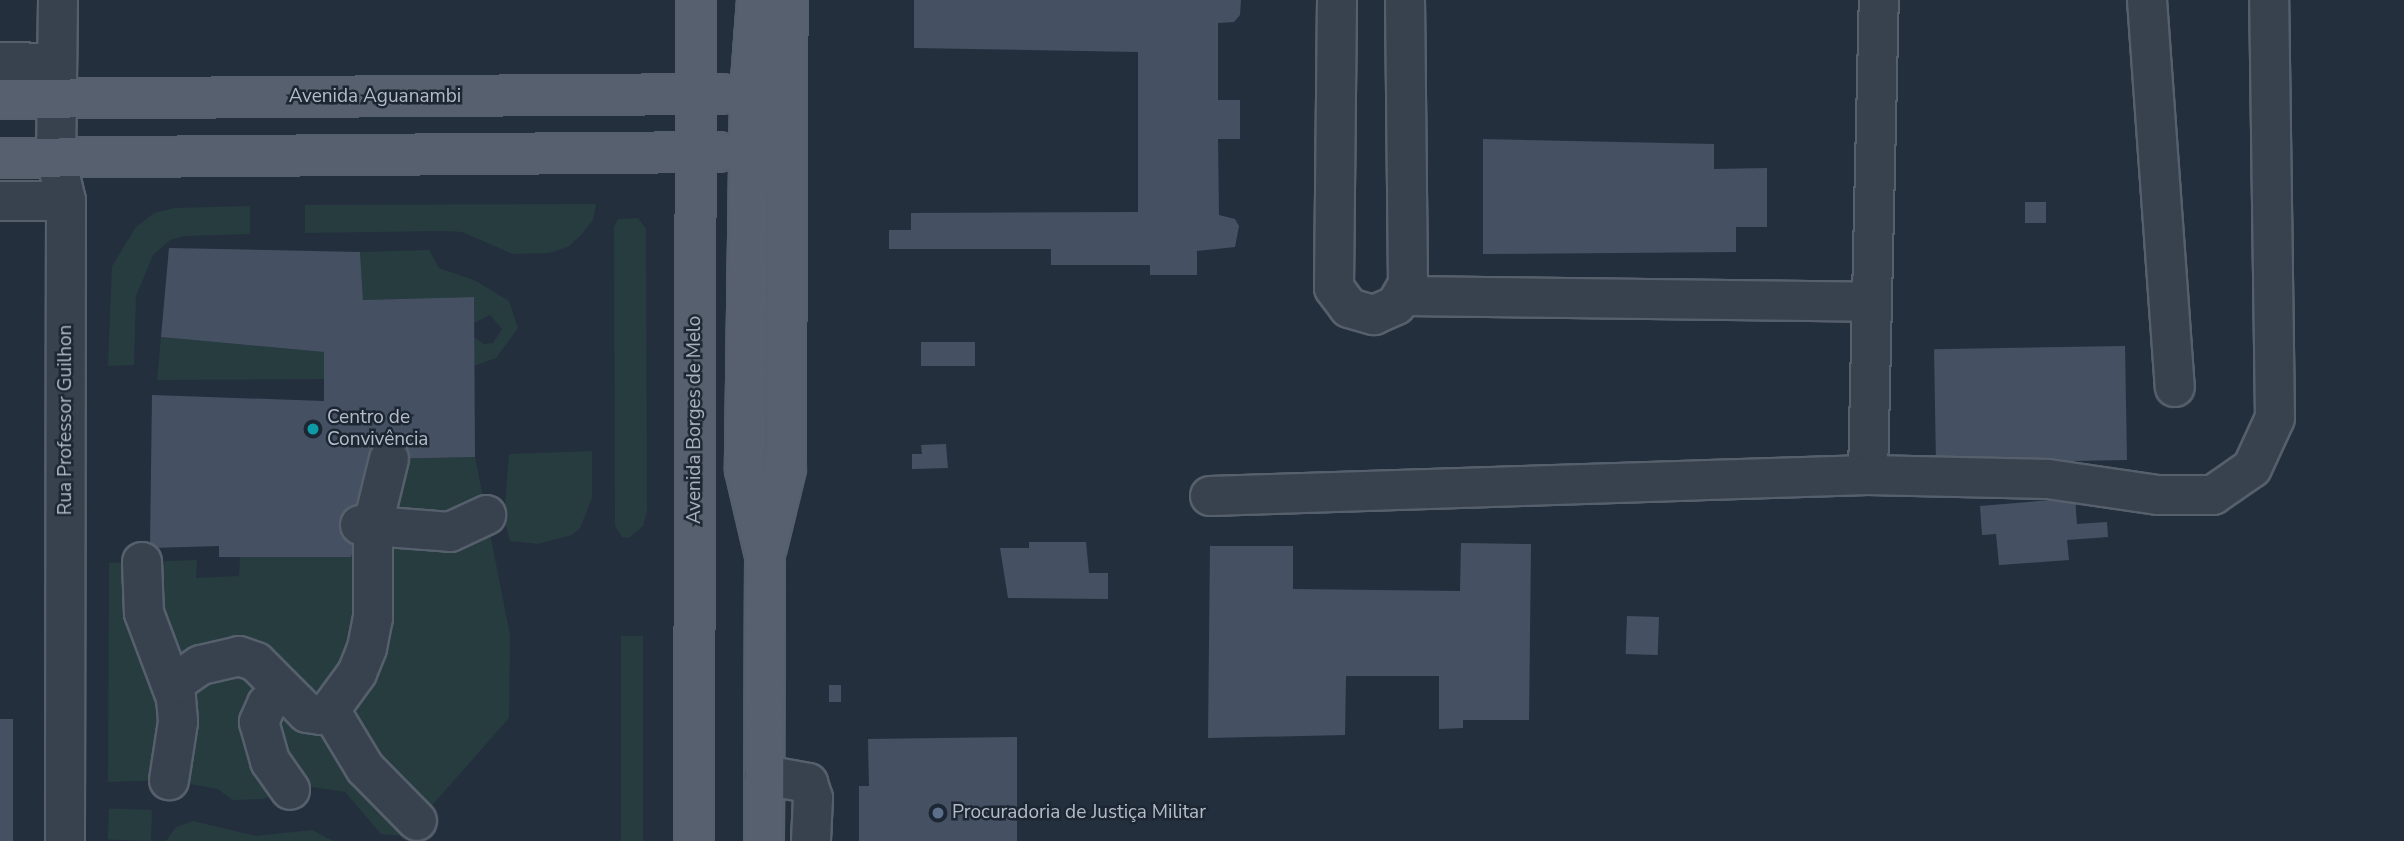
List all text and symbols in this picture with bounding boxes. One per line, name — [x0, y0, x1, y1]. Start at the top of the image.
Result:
street label: Avenida Aguanambi — [289, 86, 461, 108]
street label: Avenida Borges de Melo — [684, 316, 706, 524]
street label: Rua Professor Guilhon — [55, 325, 77, 515]
place label: Centro de Convivência — [327, 407, 428, 451]
marker: Centro de Convivência — [305, 421, 321, 437]
place label: Procuradoria de Justiça Militar — [952, 802, 1206, 824]
marker: Procuradoria de Justiça Militar — [930, 805, 946, 821]

